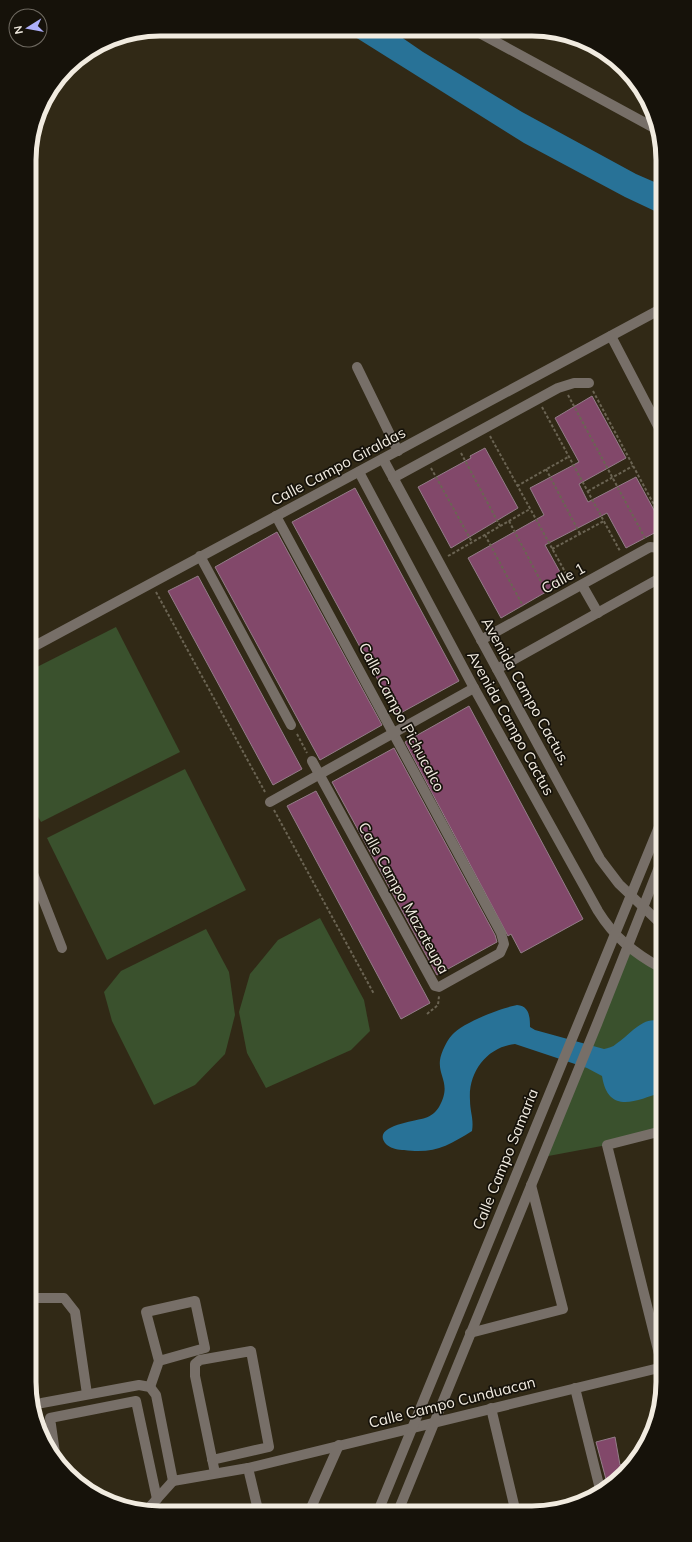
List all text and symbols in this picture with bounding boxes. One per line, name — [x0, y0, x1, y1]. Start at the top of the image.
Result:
north arrow — [8, 8, 48, 48]
text: N — [11, 24, 26, 35]
street label: Calle Campo Giraldas — [267, 422, 409, 510]
street label: Calle 1 — [538, 558, 588, 598]
street label: Avenida Campo Cactus. — [478, 614, 574, 768]
street label: Calle Campo Pichucalco — [355, 639, 449, 795]
street label: Avenida Campo Cactus — [464, 648, 558, 798]
street label: Calle Campo Mazateupa — [354, 819, 454, 977]
street label: Calle Campo Samaria — [468, 1086, 542, 1232]
street label: Calle Campo Cunduacan — [367, 1372, 537, 1432]

